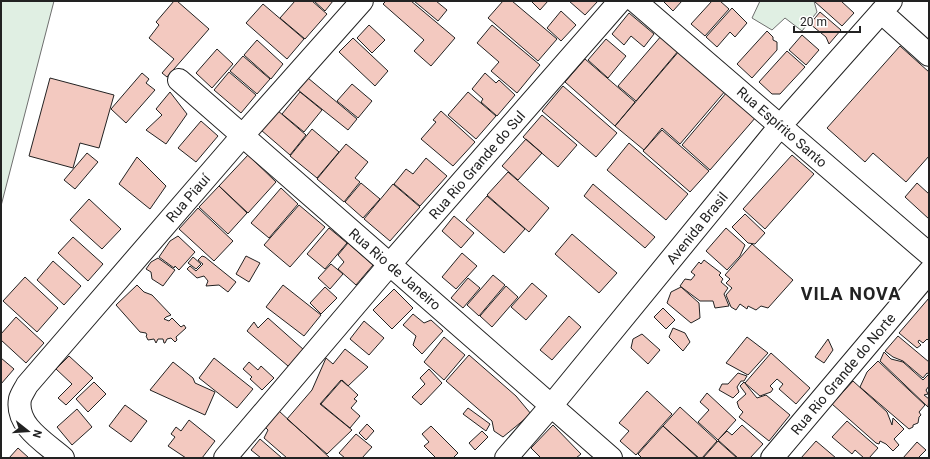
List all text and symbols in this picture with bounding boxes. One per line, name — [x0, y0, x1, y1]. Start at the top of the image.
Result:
scale bar — [794, 8, 860, 34]
text: 20 m — [800, 15, 827, 29]
street label: Rua Espírito Santo — [734, 84, 830, 170]
street label: Rua Rio Grande do Sul — [426, 108, 528, 222]
street label: Rua Piauí — [163, 170, 214, 225]
street label: Avenida Brasil — [663, 189, 731, 267]
street label: Rua Rio de Janeiro — [346, 225, 444, 313]
district label: VILA NOVA — [801, 283, 901, 304]
street label: Rua Rio Grande do Norte — [788, 310, 898, 438]
north arrow — [8, 411, 48, 451]
text: N — [30, 428, 44, 440]

